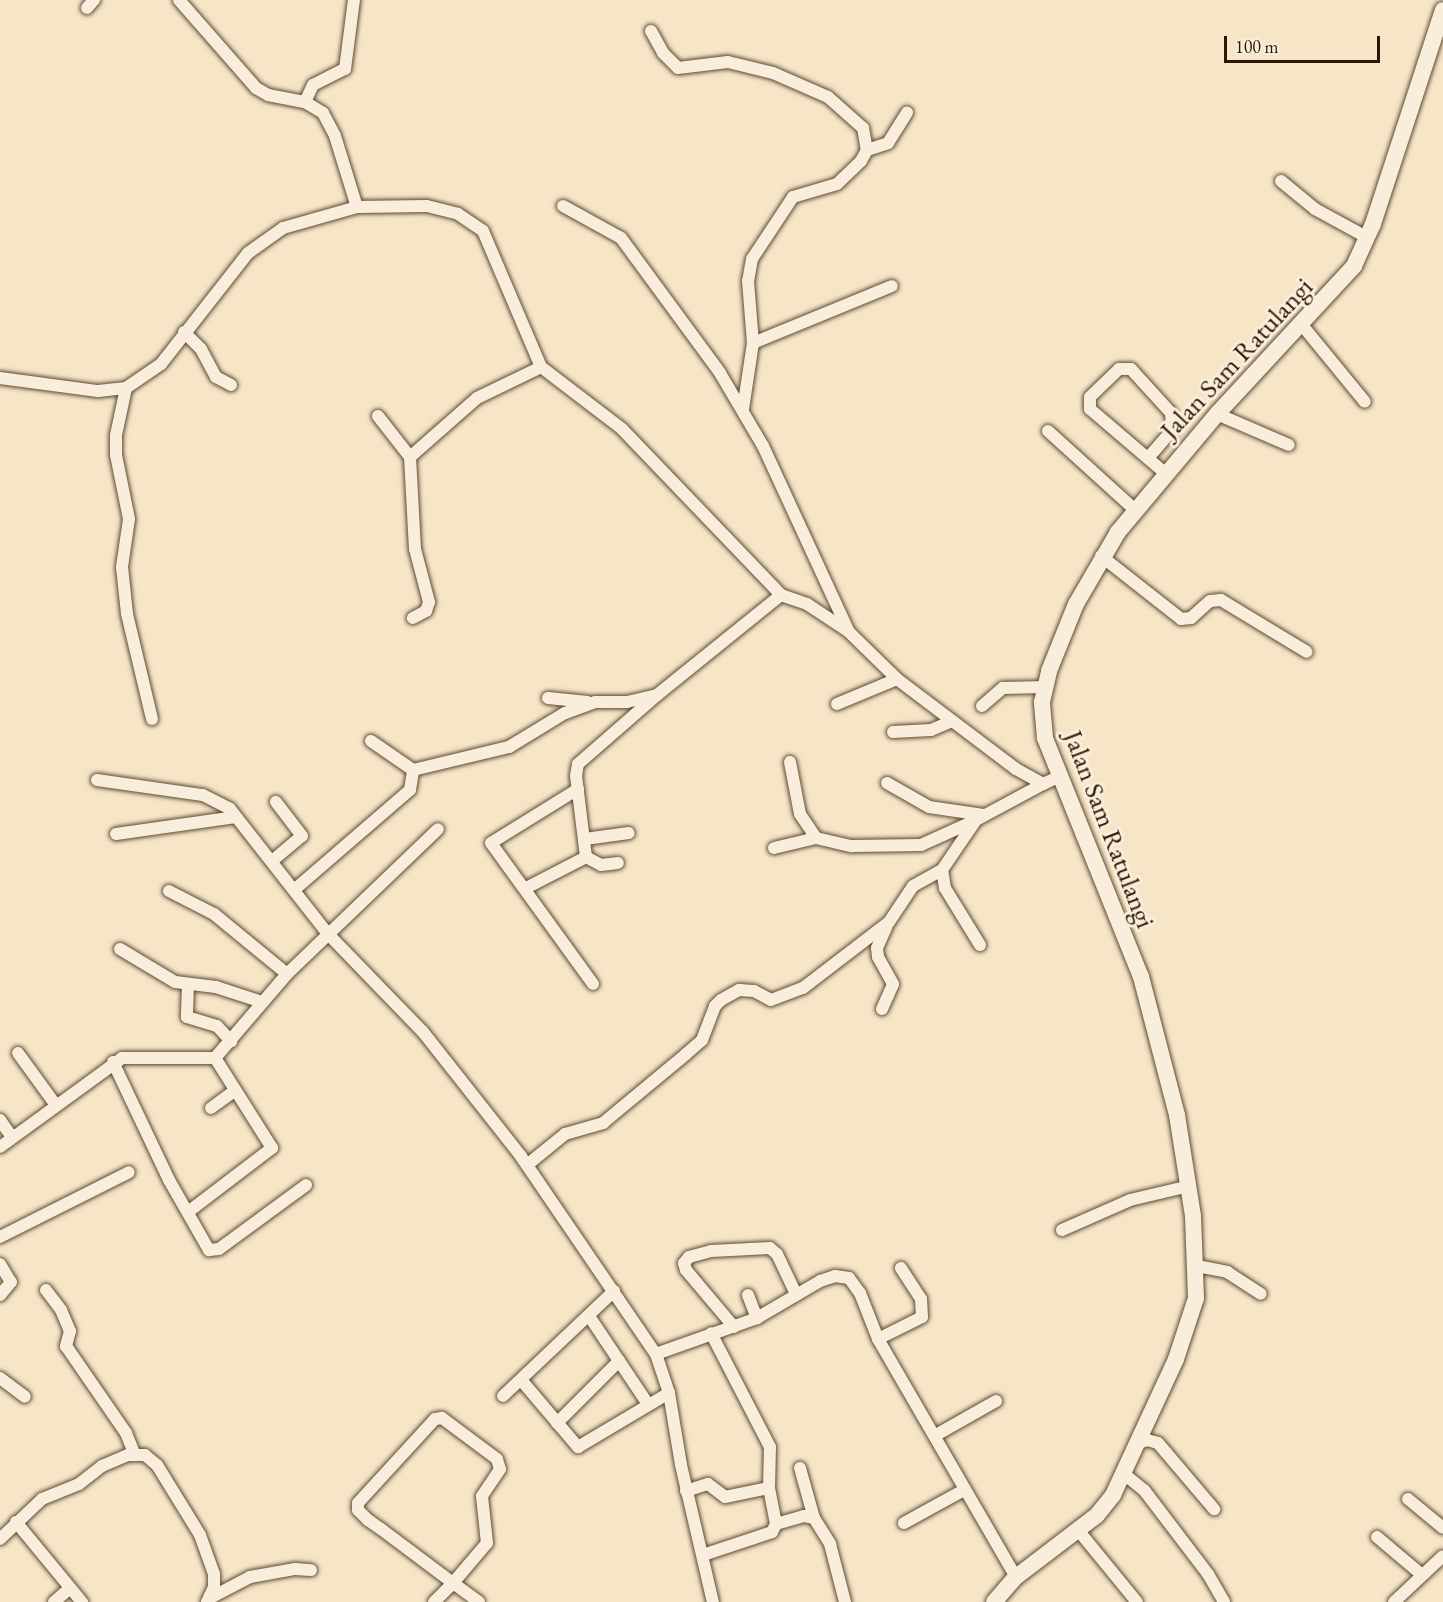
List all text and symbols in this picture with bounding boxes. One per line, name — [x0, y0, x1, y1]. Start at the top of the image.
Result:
scale bar — [1227, 24, 1383, 62]
text: 100 m — [1235, 35, 1279, 58]
street label: Jalan Sam Ratulangi — [1153, 270, 1319, 446]
street label: Jalan Sam Ratulangi — [1057, 726, 1163, 932]

